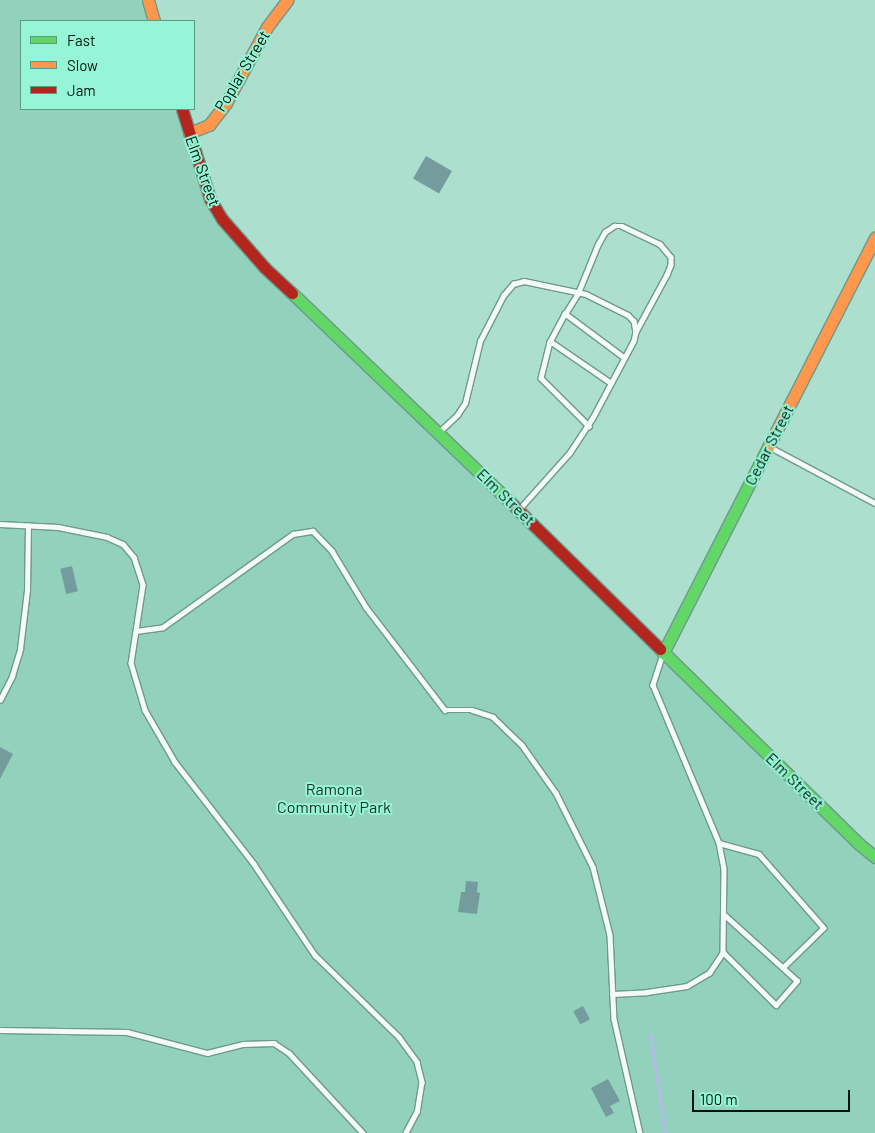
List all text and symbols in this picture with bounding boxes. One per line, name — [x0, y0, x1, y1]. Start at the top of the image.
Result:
legend — [20, 20, 195, 110]
street label: Poplar Street — [210, 27, 274, 115]
text: Fast — [67, 31, 95, 49]
text: Slow — [67, 56, 98, 74]
text: Jam — [67, 81, 96, 99]
street label: Elm Street — [181, 133, 225, 209]
street label: Cedar Street — [741, 402, 797, 488]
street label: Elm Street — [473, 465, 539, 529]
street label: Elm Street — [762, 749, 828, 813]
park label: Ramona Community Park — [277, 779, 391, 817]
scale bar — [695, 1080, 852, 1112]
text: 100 m — [700, 1090, 738, 1108]

